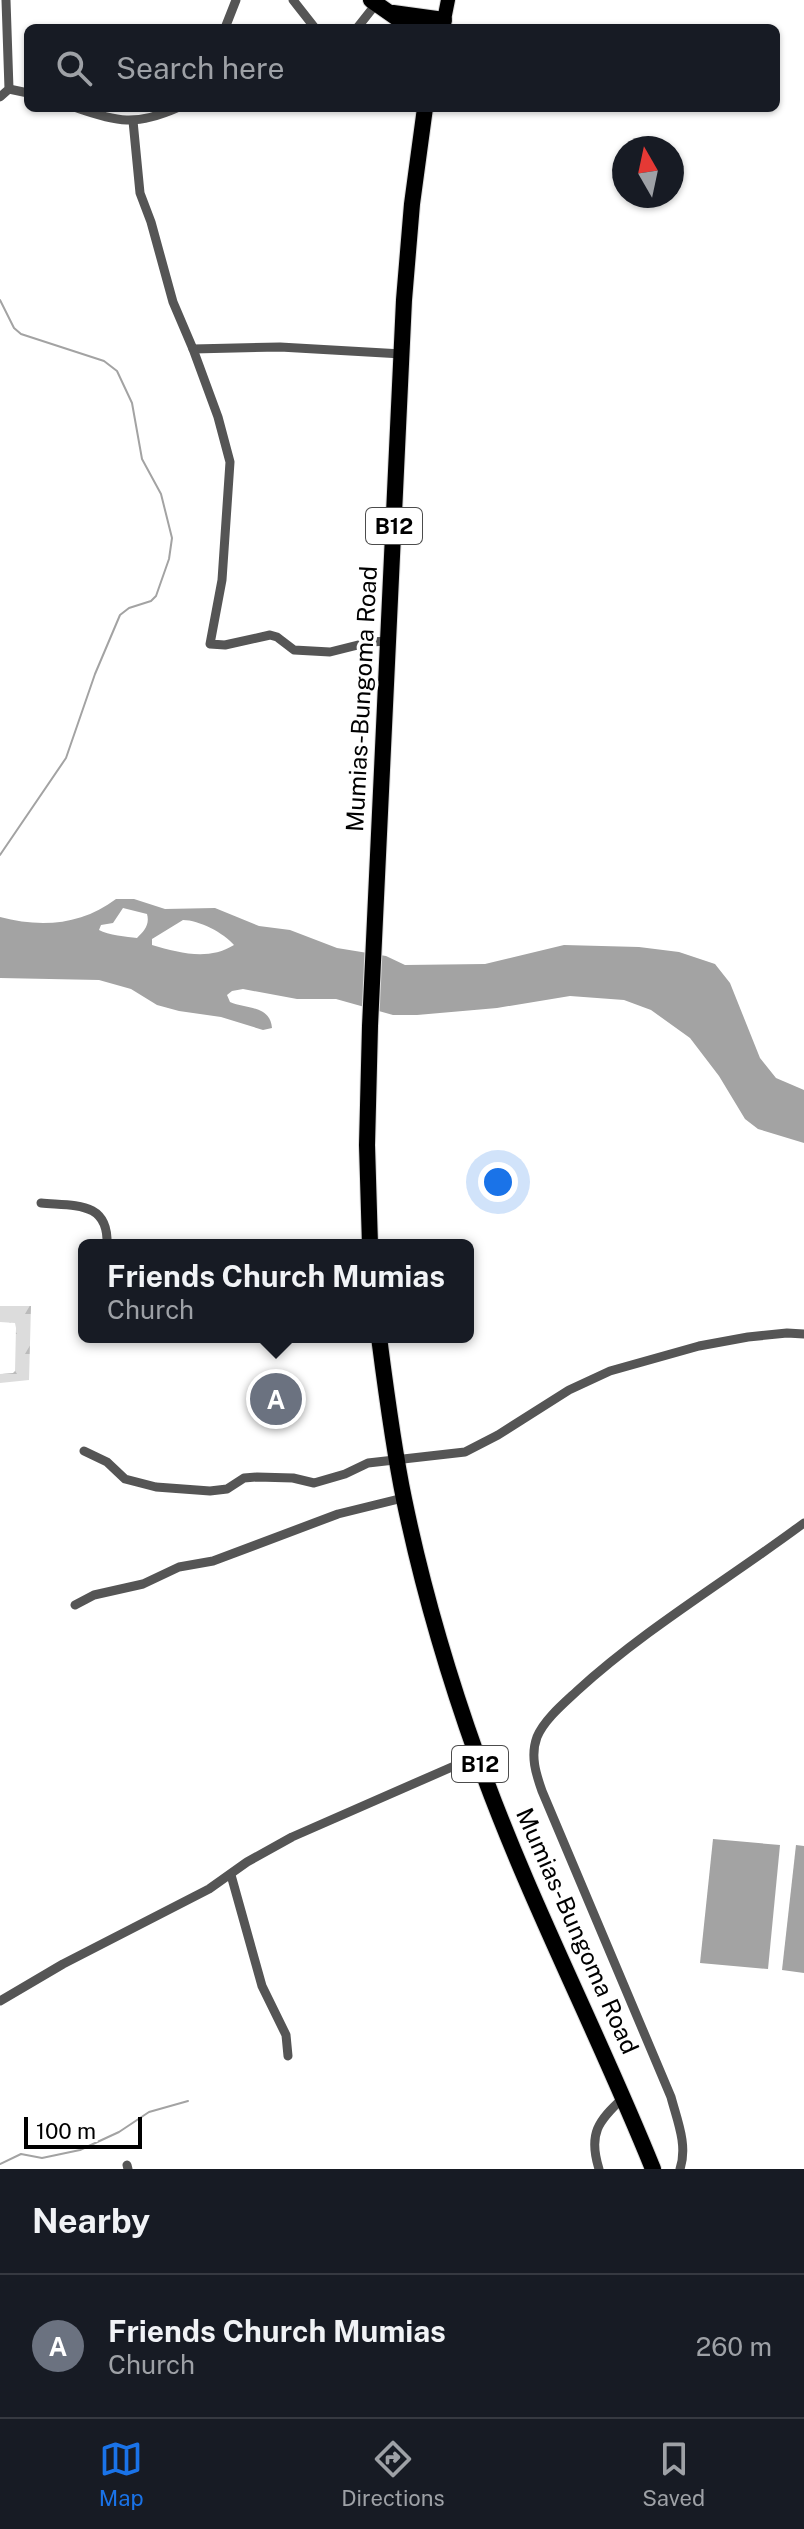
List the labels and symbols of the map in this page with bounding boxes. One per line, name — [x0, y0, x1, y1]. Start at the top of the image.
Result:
north arrow — [612, 136, 684, 208]
road number: B12 — [366, 508, 422, 544]
street label: Mumias-Bungoma Road — [340, 565, 382, 833]
your location — [478, 1162, 518, 1202]
pin: A — [250, 1369, 302, 1429]
road number: B12 — [452, 1746, 508, 1782]
street label: Mumias-Bungoma Road — [511, 1803, 645, 2058]
scale bar — [24, 2113, 142, 2149]

